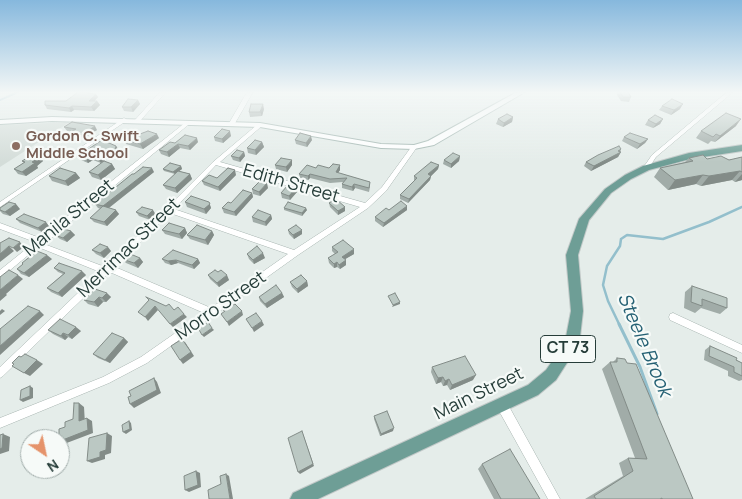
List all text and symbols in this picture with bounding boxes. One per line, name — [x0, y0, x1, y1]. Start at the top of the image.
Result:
place label: Gordon C. Swift Middle School — [26, 128, 139, 163]
marker: Gordon C. Swift Middle School — [10, 140, 22, 152]
street label: Edith Street — [240, 160, 342, 208]
street label: Manila Street — [19, 175, 119, 261]
street label: Merrimac Street — [73, 194, 185, 302]
street label: Morro Street — [172, 267, 270, 345]
water label: Steele Brook — [612, 290, 676, 400]
road number: CT 73 — [540, 336, 596, 362]
street label: Main Street — [431, 363, 527, 425]
north arrow — [20, 429, 70, 479]
text: N — [44, 455, 63, 477]

